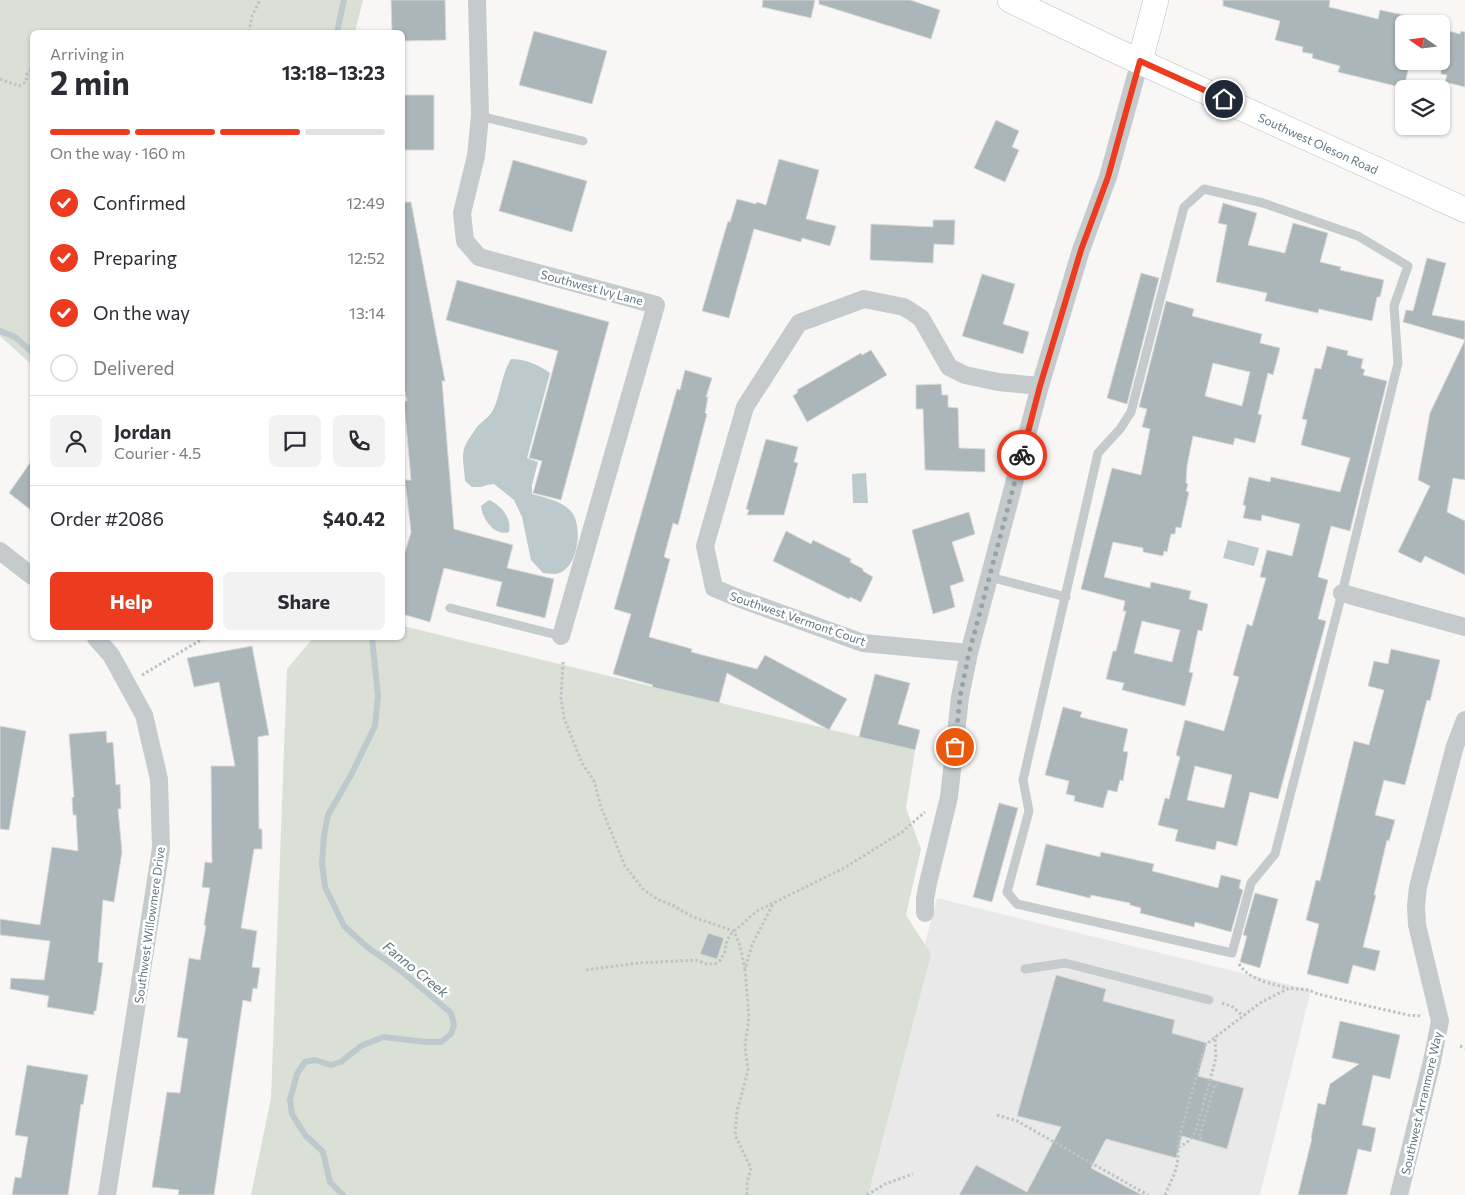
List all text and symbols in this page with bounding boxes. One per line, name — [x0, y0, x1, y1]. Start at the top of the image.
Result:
north arrow — [1395, 15, 1450, 70]
map controls — [1395, 15, 1450, 135]
text: Arriving in — [50, 44, 124, 63]
text: 13:18–13:23 — [282, 61, 385, 84]
text: 2 min — [50, 62, 130, 102]
pin — [1203, 78, 1245, 120]
button: layers — [1395, 80, 1450, 135]
icon: home — [1210, 85, 1238, 113]
street label: Southwest Oleson Road — [1256, 110, 1381, 177]
text: On the way · 160 m — [50, 143, 186, 162]
icon: check — [50, 189, 78, 217]
text: Confirmed — [93, 191, 186, 214]
text: 12:49 — [346, 193, 385, 212]
icon: check — [50, 244, 78, 272]
text: Preparing — [93, 246, 177, 269]
text: 12:52 — [347, 248, 385, 267]
street label: Southwest Ivy Lane — [539, 267, 645, 307]
icon: check — [50, 299, 78, 327]
text: On the way — [93, 301, 190, 324]
text: 13:14 — [349, 303, 385, 322]
text: Delivered — [93, 356, 174, 379]
button: person — [50, 415, 102, 467]
button: chat — [269, 415, 321, 467]
button: phone — [333, 415, 385, 467]
text: Jordan — [114, 420, 171, 443]
courier — [997, 430, 1047, 480]
icon: bike — [1008, 441, 1036, 469]
text: Courier · 4.5 — [114, 443, 201, 462]
text: Order #2086 — [50, 507, 164, 530]
text: $40.42 — [323, 507, 385, 530]
button: Help — [50, 572, 213, 630]
button: Share — [223, 572, 385, 630]
street label: Southwest Vermont Court — [728, 588, 868, 648]
pin — [934, 726, 976, 768]
icon: bag — [941, 733, 969, 761]
street label: Southwest Willowmere Drive — [131, 846, 167, 1004]
water label: Fanno Creek — [380, 937, 453, 1001]
street label: Southwest Arranmore Way — [1398, 1030, 1444, 1176]

